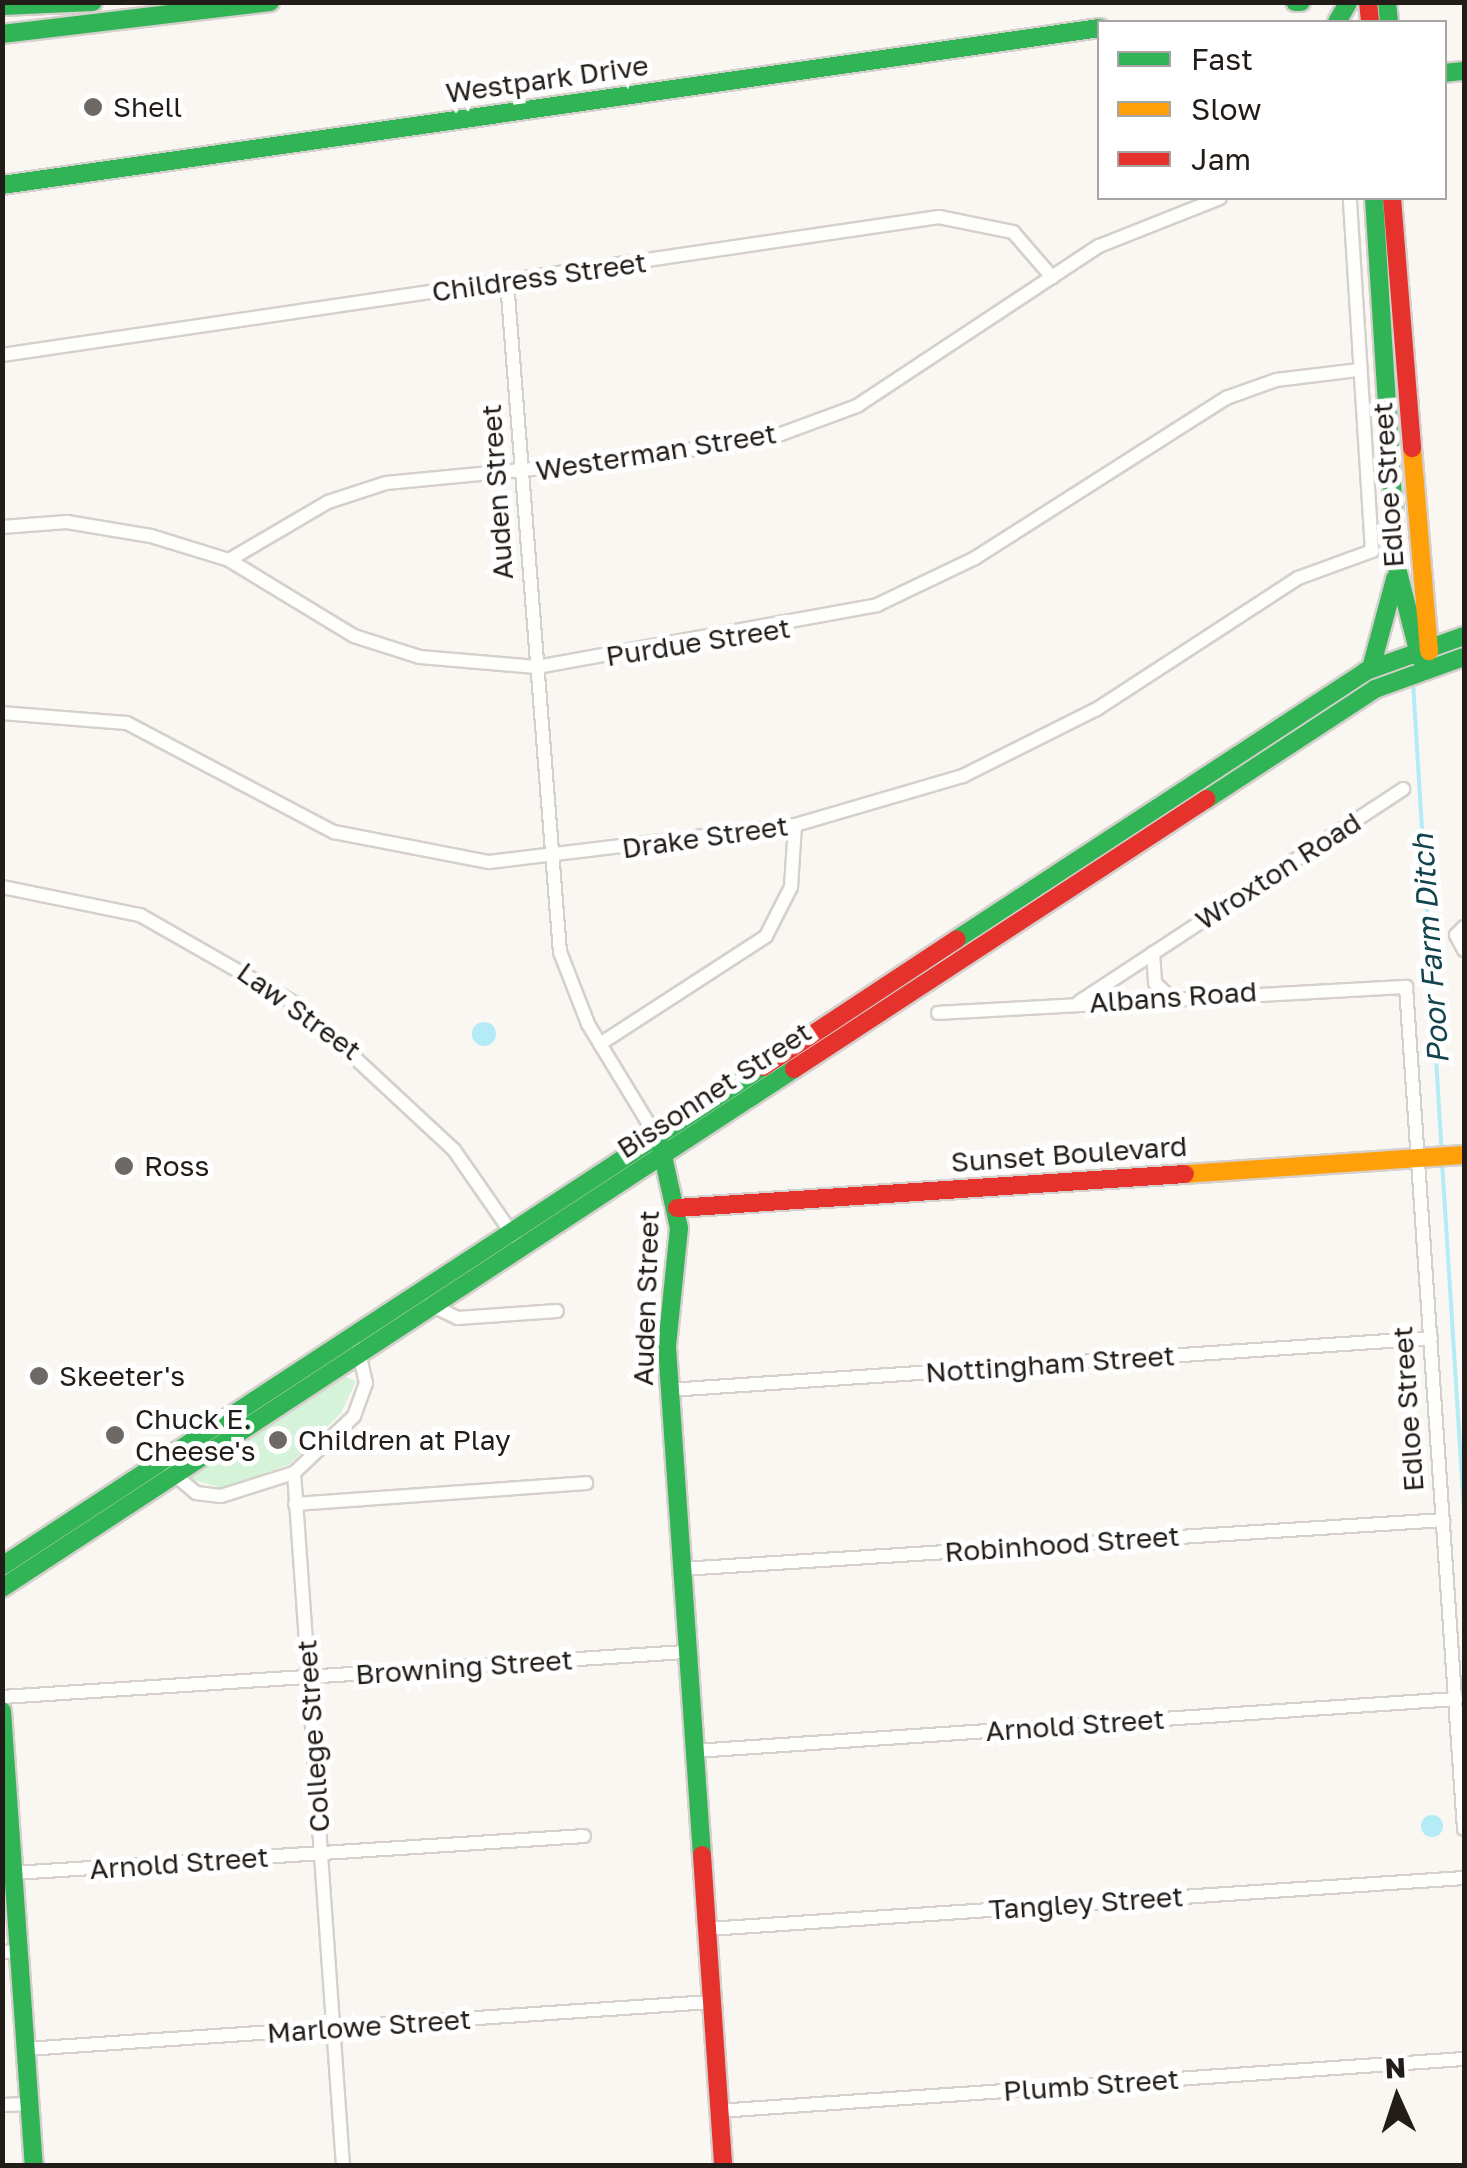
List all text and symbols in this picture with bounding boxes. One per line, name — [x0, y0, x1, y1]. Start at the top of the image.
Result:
legend — [1097, 20, 1447, 200]
text: Fast — [1191, 41, 1253, 77]
street label: Westpark Drive — [444, 48, 650, 110]
place label: Shell — [113, 90, 182, 124]
text: Slow — [1191, 91, 1262, 127]
marker: Shell — [82, 96, 104, 118]
text: Jam — [1191, 141, 1251, 177]
street label: Childress Street — [430, 245, 648, 309]
street label: Edloe Street — [1365, 401, 1411, 569]
street label: Auden Street — [474, 403, 520, 581]
street label: Westerman Street — [533, 416, 779, 488]
street label: Purdue Street — [603, 611, 793, 673]
street label: Wroxton Road — [1189, 805, 1367, 937]
street label: Drake Street — [620, 809, 790, 865]
water label: Poor Farm Ditch — [1404, 833, 1456, 1065]
street label: Law Street — [231, 955, 367, 1067]
street label: Albans Road — [1088, 974, 1258, 1020]
street label: Bissonnet Street — [611, 1015, 817, 1165]
street label: Sunset Boulevard — [950, 1129, 1188, 1179]
place label: Ross — [144, 1149, 209, 1183]
marker: Ross — [113, 1155, 135, 1177]
street label: Auden Street — [626, 1210, 666, 1386]
street label: Edloe Street — [1385, 1325, 1431, 1493]
street label: Nottingham Street — [924, 1339, 1176, 1389]
place label: Skeeter's — [59, 1359, 185, 1393]
marker: Skeeter's — [28, 1365, 50, 1387]
place label: Chuck E. Cheese's — [135, 1402, 256, 1468]
place label: Children at Play — [298, 1423, 511, 1457]
marker: Chuck E. Cheese's — [104, 1424, 126, 1446]
marker: Children at Play — [267, 1429, 289, 1451]
street label: Robinhood Street — [943, 1519, 1181, 1569]
street label: College Street — [290, 1639, 336, 1833]
street label: Browning Street — [354, 1643, 574, 1691]
street label: Arnold Street — [984, 1702, 1166, 1748]
street label: Arnold Street — [88, 1840, 270, 1886]
street label: Tangley Street — [988, 1879, 1184, 1927]
street label: Marlowe Street — [266, 2002, 472, 2050]
north arrow — [1347, 2048, 1447, 2148]
text: N — [1384, 2051, 1407, 2085]
street label: Plumb Street — [1002, 2062, 1180, 2108]

